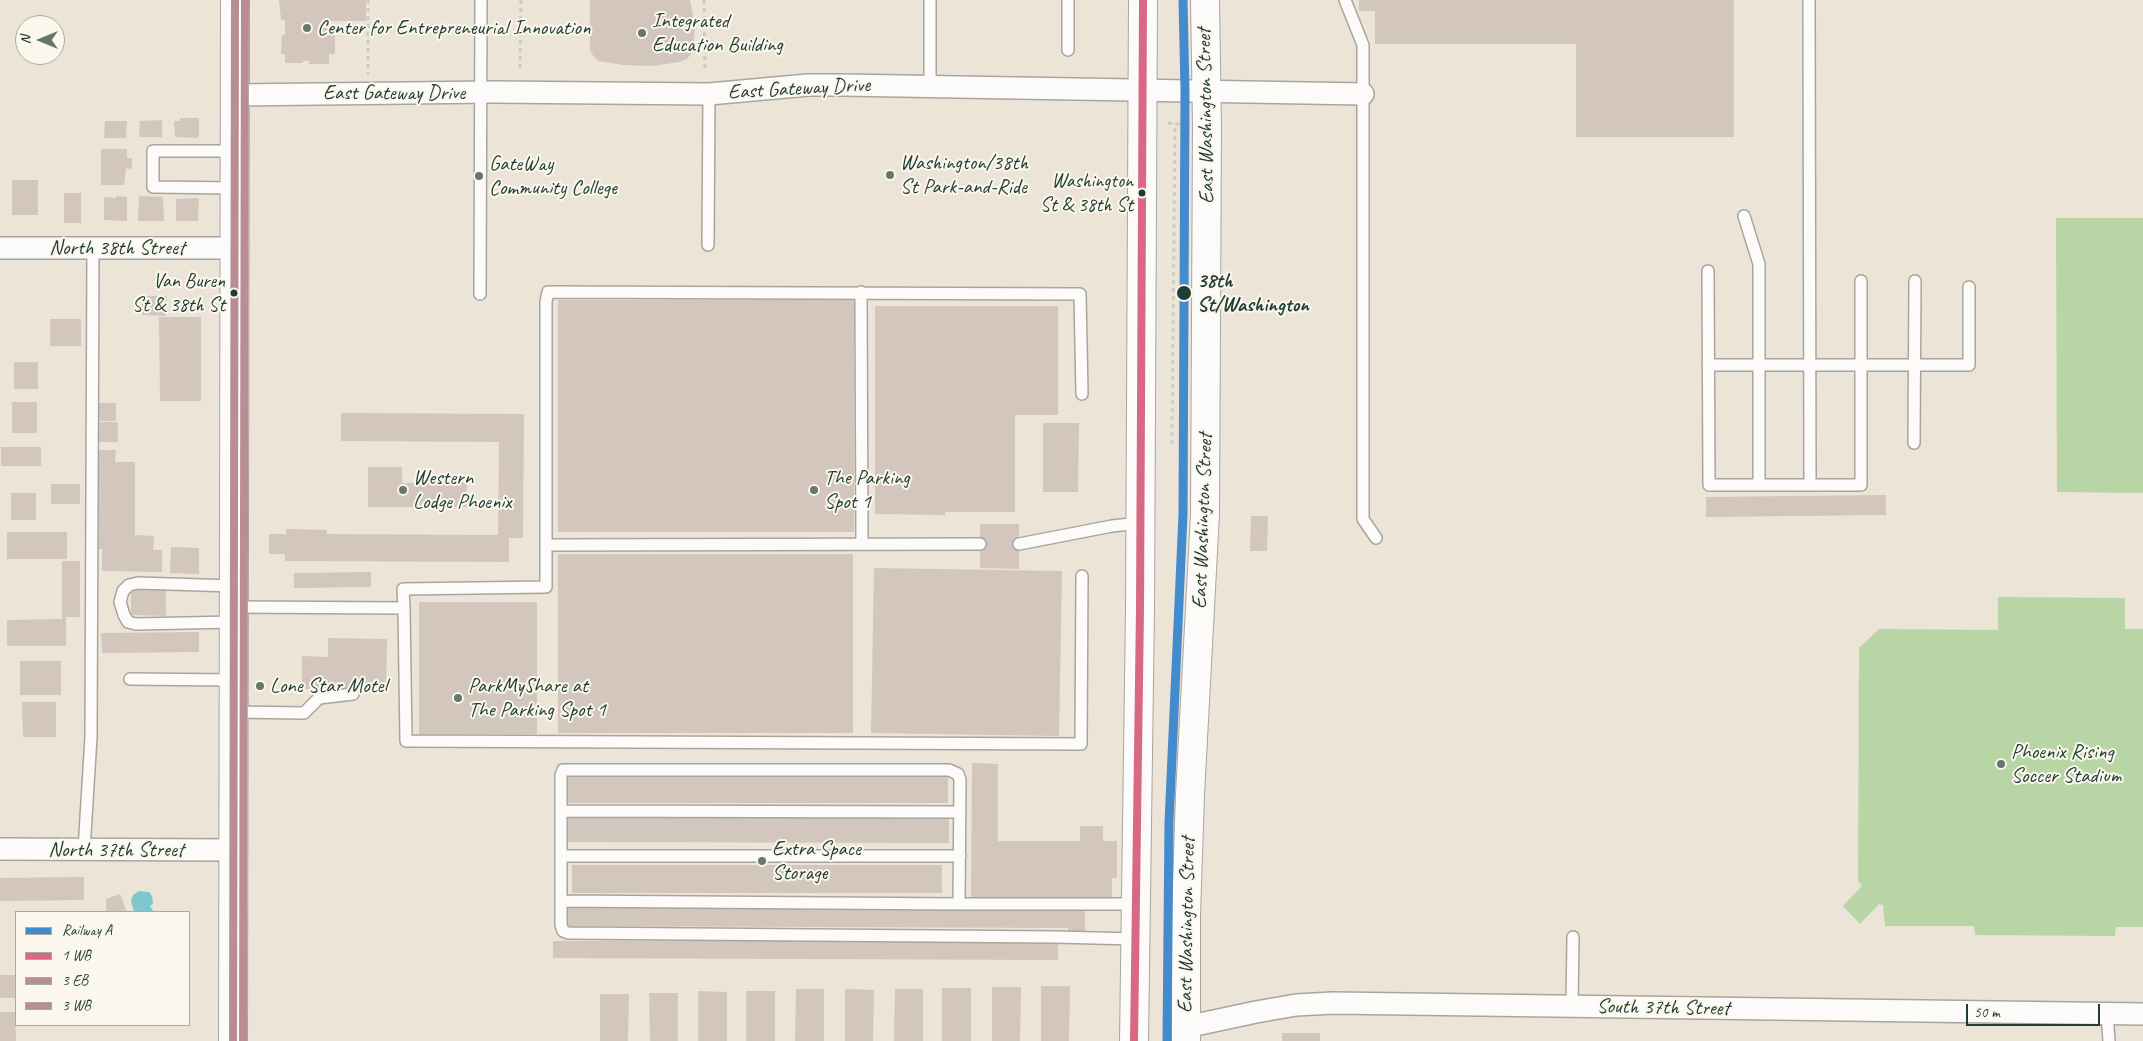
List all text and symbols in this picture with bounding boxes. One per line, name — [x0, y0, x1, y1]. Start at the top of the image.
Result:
place label: Integrated Education Building — [652, 8, 783, 58]
north arrow — [15, 15, 65, 65]
place label: Center for Entrepreneurial Innovation — [317, 15, 590, 41]
marker: Center for Entrepreneurial Innovation — [301, 22, 313, 34]
marker: Integrated Education Building — [636, 27, 648, 39]
street label: East Washington Street — [1192, 28, 1220, 204]
text: N — [17, 36, 34, 44]
street label: East Gateway Drive — [727, 73, 871, 105]
street label: East Gateway Drive — [323, 80, 465, 106]
place label: Washington/38th St Park-and-Ride — [900, 150, 1028, 200]
place label: GateWay Community College — [489, 151, 617, 201]
marker: Washington/38th St Park-and-Ride — [884, 169, 896, 181]
marker: GateWay Community College — [473, 170, 485, 182]
place label: Washington St & 38th St — [1040, 170, 1133, 217]
marker: Washington St & 38th St — [1137, 188, 1147, 198]
street label: North 38th Street — [49, 235, 185, 261]
place label: 38th St/Washington — [1197, 268, 1309, 318]
place label: Van Buren St & 38th St — [132, 270, 225, 317]
marker: 38th St/Washington — [1175, 284, 1193, 302]
marker: Van Buren St & 38th St — [229, 288, 239, 298]
street label: East Washington Street — [1187, 433, 1219, 609]
place label: Western Lodge Phoenix — [413, 465, 511, 515]
place label: The Parking Spot 1 — [824, 465, 910, 515]
marker: Western Lodge Phoenix — [397, 484, 409, 496]
marker: The Parking Spot 1 — [808, 484, 820, 496]
place label: Lone Star Motel — [270, 673, 387, 699]
place label: ParkMyShare at The Parking Spot 1 — [468, 673, 606, 723]
marker: Lone Star Motel — [254, 680, 266, 692]
marker: ParkMyShare at The Parking Spot 1 — [452, 692, 464, 704]
place label: Phoenix Rising Soccer Stadium — [2011, 739, 2121, 789]
marker: Phoenix Rising Soccer Stadium — [1995, 758, 2007, 770]
place label: Extra Space Storage — [772, 836, 861, 886]
street label: North 37th Street — [48, 837, 184, 863]
street label: East Washington Street — [1173, 837, 1201, 1013]
marker: Extra Space Storage — [756, 855, 768, 867]
legend — [15, 911, 190, 1026]
text: Railway A — [62, 921, 112, 940]
text: 1 WB — [62, 946, 91, 965]
text: 3 EB — [62, 971, 88, 990]
street label: South 37th Street — [1596, 994, 1730, 1022]
scale bar — [1968, 994, 2102, 1026]
text: 3 WB — [62, 996, 91, 1015]
text: 50 m — [1974, 1003, 2000, 1022]

